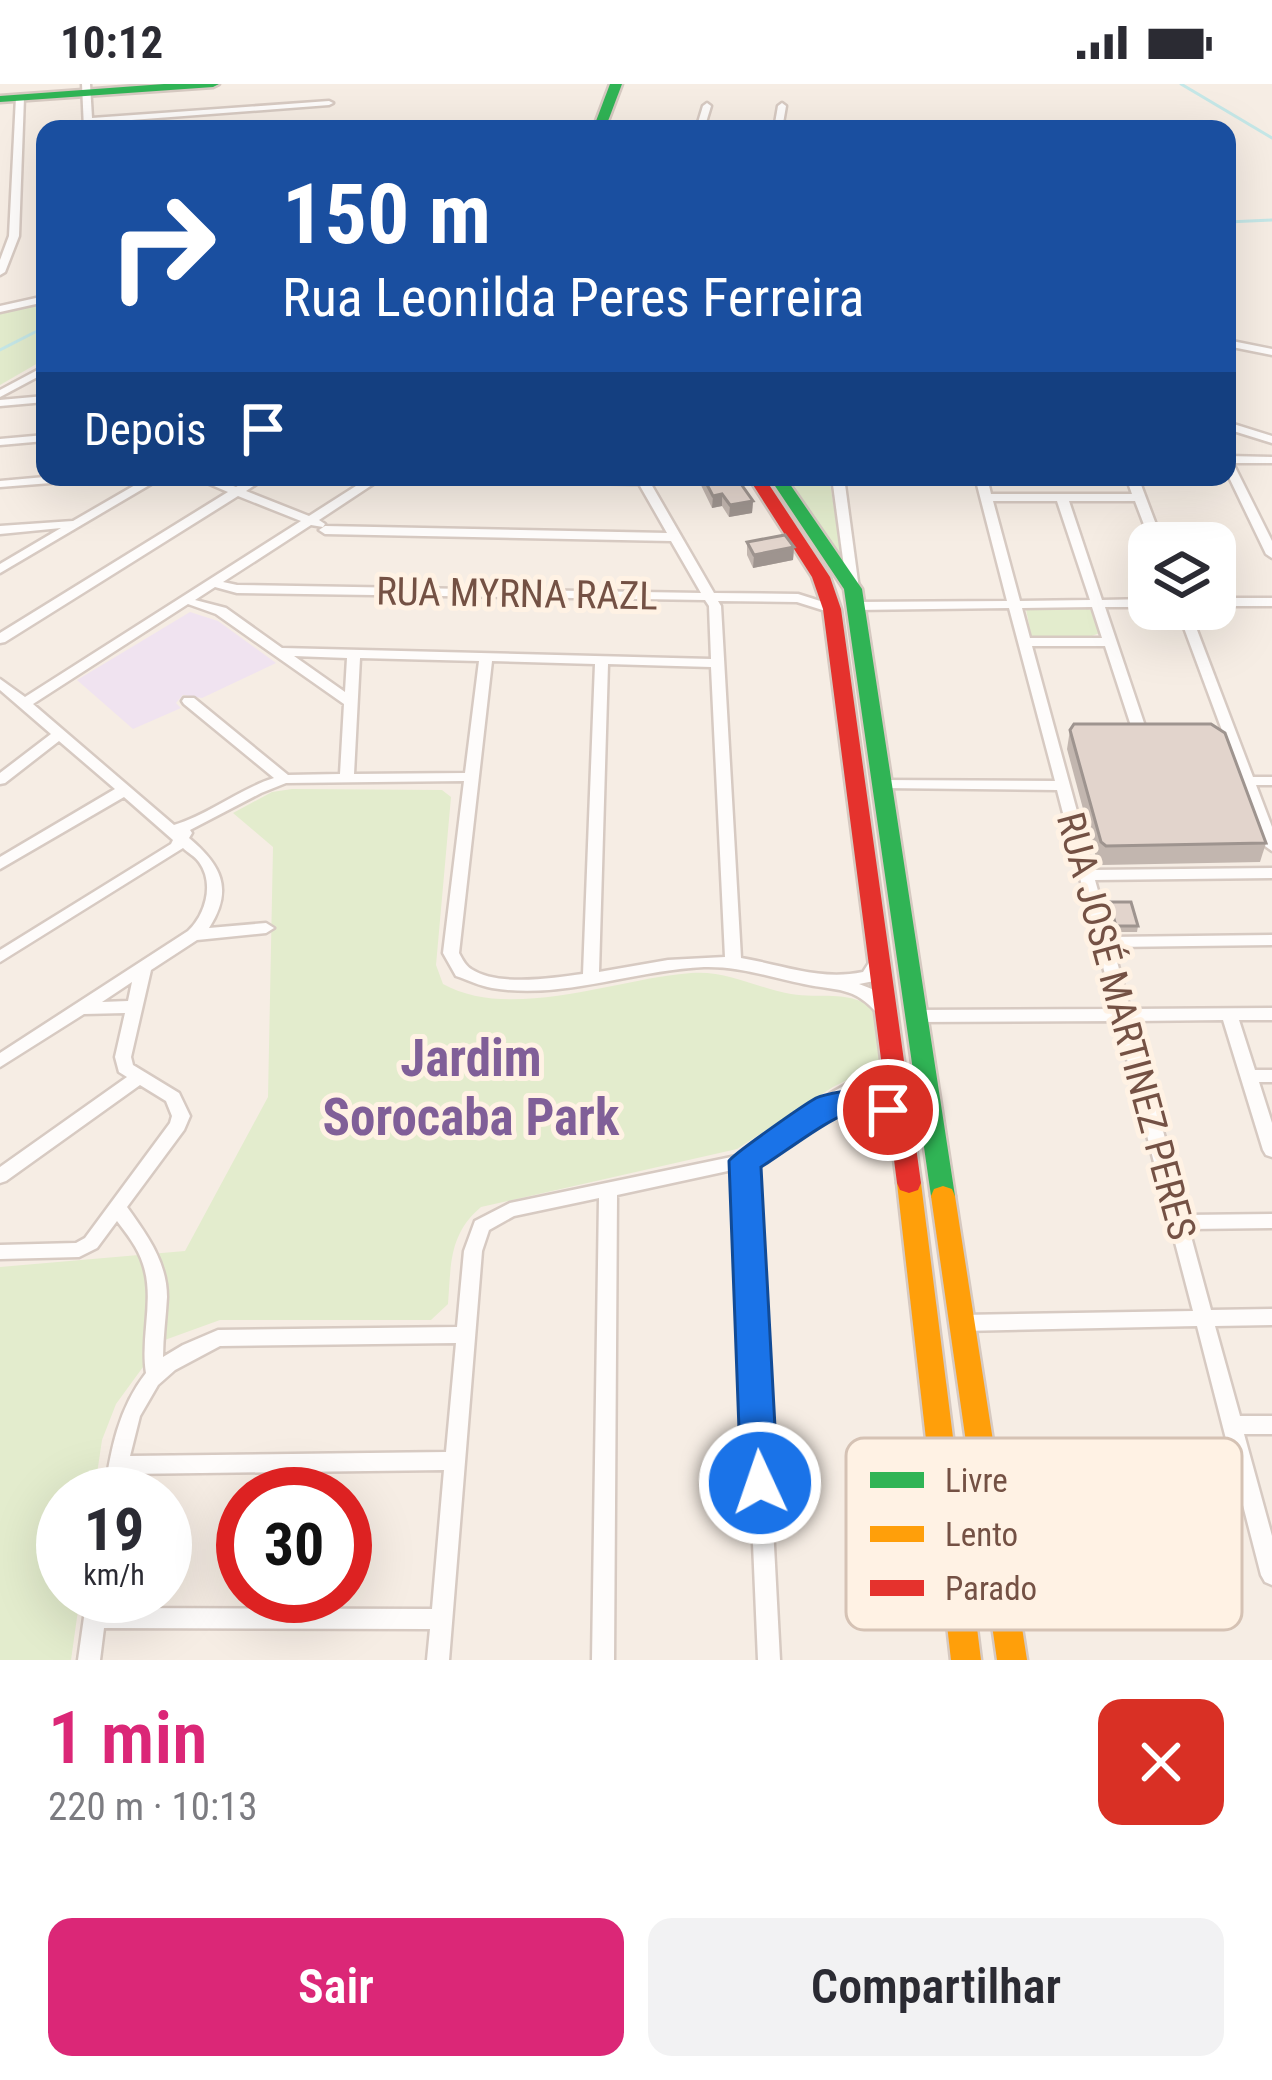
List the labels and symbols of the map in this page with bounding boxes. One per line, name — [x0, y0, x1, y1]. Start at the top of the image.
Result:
street label: RUA MYRNA RAZL — [376, 569, 658, 619]
street label: RUA JOSÉ MARTINEZ PERES — [1047, 807, 1205, 1245]
district label: Jardim Sorocaba Park — [323, 1029, 620, 1147]
pin — [837, 1059, 939, 1161]
position arrow — [697, 1420, 823, 1546]
legend — [846, 1438, 1242, 1630]
text: Livre — [945, 1461, 1008, 1500]
speed limit sign: 30 — [216, 1467, 372, 1623]
text: Lento — [945, 1515, 1018, 1554]
text: Parado — [945, 1569, 1037, 1608]

